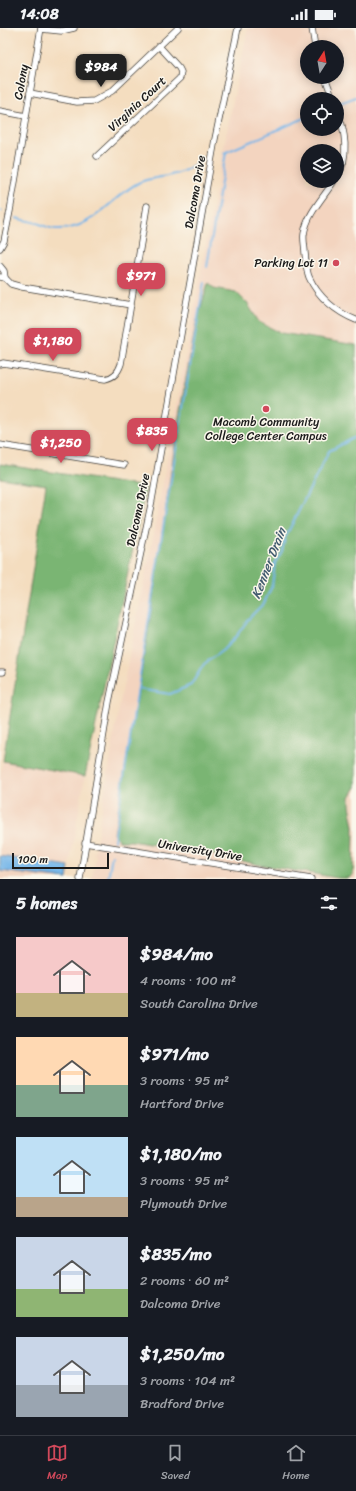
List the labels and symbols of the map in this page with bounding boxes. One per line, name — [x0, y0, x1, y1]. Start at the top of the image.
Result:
north arrow — [300, 40, 344, 84]
pin: $984 — [77, 54, 125, 88]
street label: Colony — [7, 62, 35, 101]
street label: Virginia Court — [102, 71, 172, 137]
street label: Dalcoma Drive — [178, 154, 212, 230]
place label: Parking Lot 11 — [254, 252, 328, 274]
marker: Parking Lot 11 — [331, 258, 341, 268]
pin: $971 — [117, 263, 165, 297]
pin: $1,180 — [20, 328, 86, 362]
marker: Macomb Community College Center Campus — [261, 404, 271, 414]
place label: Macomb Community College Center Campus — [205, 411, 327, 447]
pin: $835 — [128, 418, 176, 452]
pin: $1,250 — [28, 430, 94, 464]
street label: Dalcoma Drive — [120, 471, 156, 549]
water label: Kenner Drain — [244, 523, 293, 602]
street label: University Drive — [156, 832, 244, 868]
scale bar — [12, 851, 109, 870]

